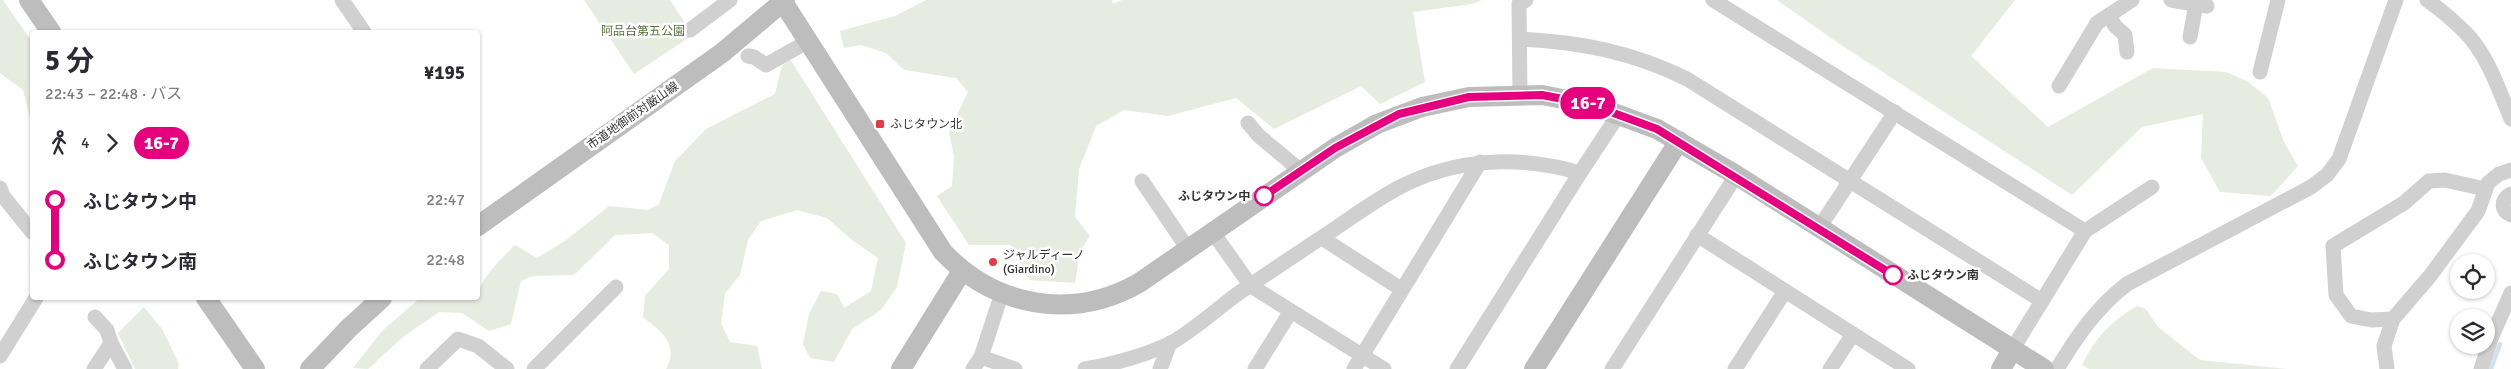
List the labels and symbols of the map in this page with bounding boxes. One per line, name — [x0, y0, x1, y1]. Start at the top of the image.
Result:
park label: 阿品台第五公園 — [601, 24, 685, 39]
street label: 市道地御前対厳山線 — [584, 79, 682, 153]
line badge: 16-7 — [1553, 87, 1623, 119]
place label: ふじタウン北 — [890, 117, 962, 132]
marker: ふじタウン北 — [874, 118, 886, 130]
marker: ふじタウン中 — [1254, 186, 1274, 206]
place label: ふじタウン中 — [1178, 189, 1250, 204]
place label: ジャルディーノ (Giardino) — [1003, 248, 1085, 277]
marker: ジャルディーノ (Giardino) — [987, 256, 999, 268]
marker: ふじタウン南 — [1883, 265, 1903, 285]
place label: ふじタウン南 — [1907, 268, 1979, 283]

